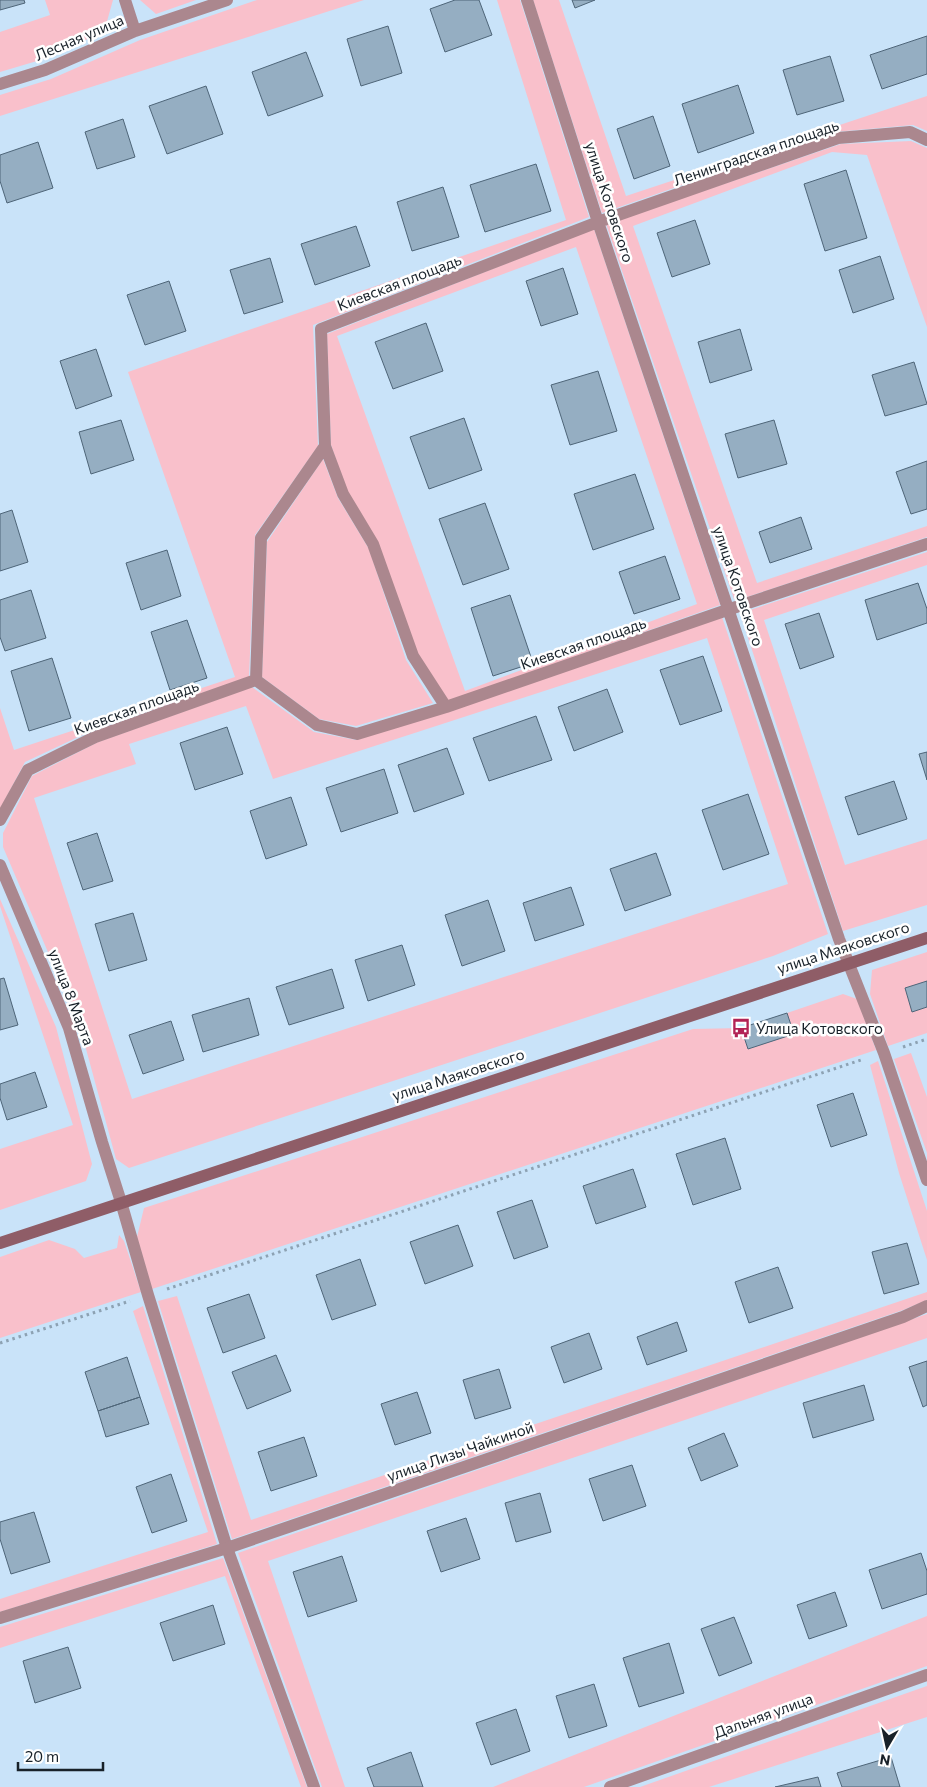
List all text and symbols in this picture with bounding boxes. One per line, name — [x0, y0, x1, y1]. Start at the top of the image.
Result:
street label: Лесная улица — [32, 10, 126, 64]
street label: Ленинградская площадь — [671, 115, 841, 189]
street label: улица Котовского — [582, 139, 638, 265]
street label: Киевская площадь — [334, 250, 464, 314]
street label: улица Котовского — [710, 524, 768, 648]
street label: Киевская площадь — [518, 613, 648, 673]
street label: Киевская площадь — [71, 676, 201, 738]
street label: улица Маяковского — [775, 917, 911, 977]
street label: улица 8 Марта — [45, 946, 99, 1048]
bus stop icon: Улица Котовского — [730, 1017, 752, 1039]
place label: Улица Котовского — [756, 1019, 883, 1037]
street label: улица Маяковского — [390, 1044, 526, 1104]
street label: улица Лизы Чайкиной — [384, 1417, 536, 1485]
street label: Дальняя улица — [711, 1689, 815, 1741]
north arrow — [862, 1722, 912, 1772]
scale bar — [18, 1740, 102, 1772]
text: 20 m — [25, 1747, 59, 1765]
text: N — [878, 1751, 891, 1770]

